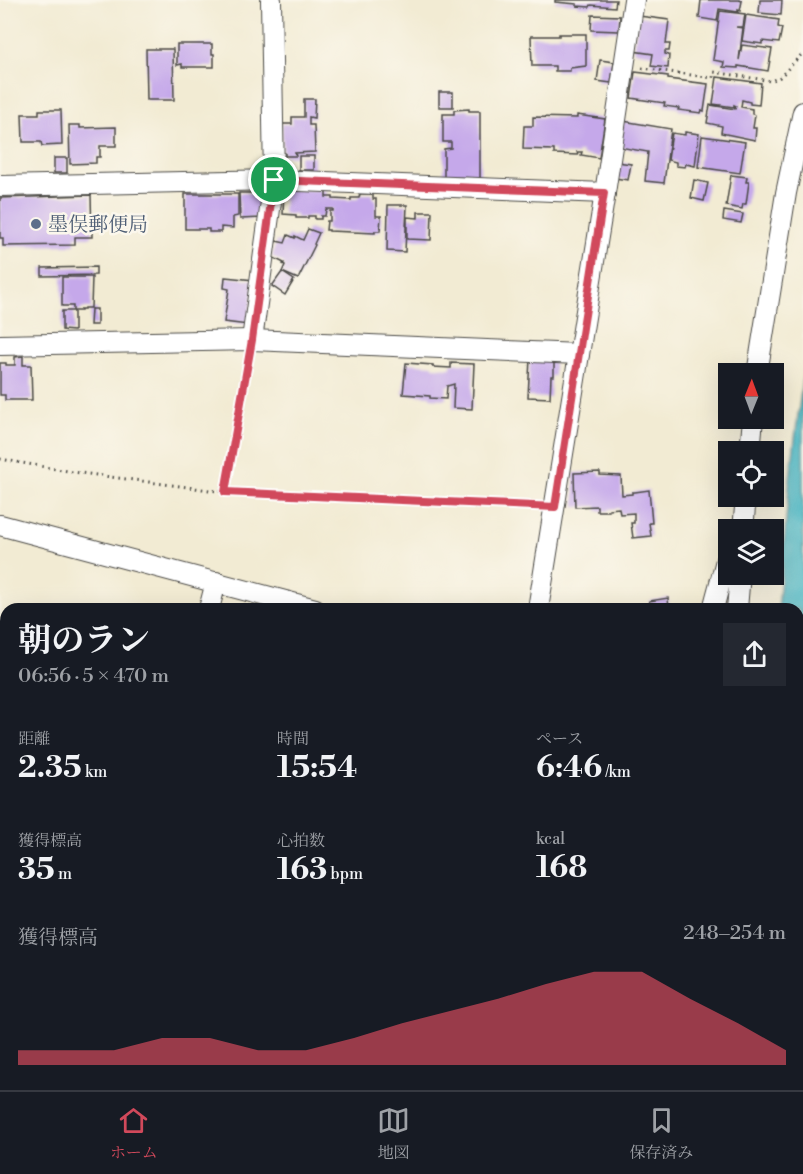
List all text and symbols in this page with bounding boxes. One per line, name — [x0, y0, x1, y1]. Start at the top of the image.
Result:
pin — [248, 154, 299, 205]
icon: arrive — [257, 163, 290, 196]
place label: 墨俣郵便局 — [48, 213, 148, 238]
marker: 墨俣郵便局 — [29, 217, 43, 231]
north arrow — [718, 363, 784, 429]
map controls — [718, 363, 784, 585]
button: locate — [718, 441, 784, 507]
button: layers — [718, 519, 784, 585]
text: 朝のラン — [18, 621, 150, 662]
button: share — [723, 623, 786, 686]
text: 06:56 · 5 × 470 m — [18, 664, 169, 689]
text: 距離 — [18, 729, 50, 749]
text: 時間 — [277, 729, 309, 749]
text: ペース — [536, 729, 583, 749]
text: 2.35 — [18, 749, 82, 787]
text: 15:54 — [277, 749, 357, 787]
text: 6:46 — [536, 749, 602, 787]
text: km — [82, 762, 107, 782]
text: /km — [602, 762, 631, 782]
text: kcal — [536, 829, 565, 849]
text: 獲得標高 — [18, 831, 82, 851]
text: 心拍数 — [277, 831, 325, 851]
text: 168 — [536, 849, 587, 887]
text: 35 — [18, 851, 55, 889]
text: 163 — [277, 851, 327, 889]
text: m — [55, 864, 72, 884]
text: bpm — [327, 864, 363, 884]
text: 248–254 m — [683, 921, 786, 946]
text: 獲得標高 — [18, 926, 98, 951]
tab: ホーム — [110, 1104, 158, 1163]
tab: 地図 — [377, 1104, 410, 1163]
tab: 保存済み — [629, 1104, 693, 1163]

